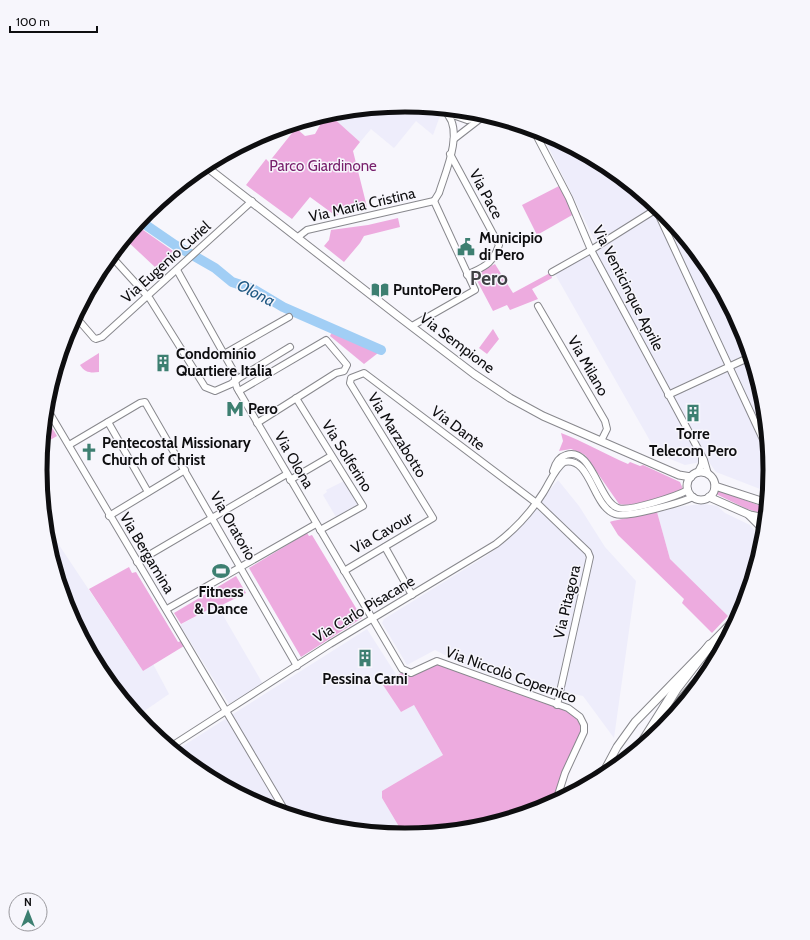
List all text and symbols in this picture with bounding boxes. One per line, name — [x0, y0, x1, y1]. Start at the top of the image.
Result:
scale bar — [10, 8, 97, 34]
text: 100 m — [16, 14, 50, 29]
park label: Parco Giardinone — [269, 157, 377, 175]
street label: Via Pace — [465, 166, 507, 222]
street label: Via Maria Cristina — [307, 184, 418, 226]
street label: Via Eugenio Curiel — [118, 217, 215, 307]
street label: Via Venticinque Aprile — [589, 222, 668, 354]
place label: Municipio di Pero — [479, 229, 543, 264]
public building icon: Municipio di Pero — [456, 237, 476, 257]
district label: Pero — [470, 267, 508, 290]
water label: Olona — [234, 275, 278, 311]
library icon: PuntoPero — [370, 280, 390, 300]
place label: PuntoPero — [393, 281, 462, 299]
street label: Via Sempione — [416, 309, 498, 377]
street label: Via Milano — [564, 333, 612, 399]
place label: Condominio Quartiere Italia — [176, 345, 273, 380]
building icon: Condominio Quartiere Italia — [153, 353, 173, 373]
street label: Via Marzabotto — [364, 389, 430, 481]
metro station icon: Pero — [225, 399, 245, 419]
place label: Pero — [248, 400, 278, 418]
street label: Via Dante — [428, 402, 489, 454]
building icon: Torre Telecom Pero — [683, 403, 703, 423]
street label: Via Solferino — [318, 417, 376, 495]
place label: Torre Telecom Pero — [649, 425, 738, 460]
street label: Via Olona — [271, 429, 318, 492]
place label: Pentecostal Missionary Church of Christ — [102, 434, 252, 469]
church icon: Pentecostal Missionary Church of Christ — [79, 442, 99, 462]
street label: Via Oratorio — [206, 489, 260, 563]
street label: Via Cavour — [348, 508, 416, 558]
street label: Via Bergamina — [116, 509, 179, 598]
sports icon: Fitness & Dance — [211, 561, 231, 581]
street label: Via Pitagora — [550, 563, 584, 641]
street label: Via Carlo Pisacane — [310, 572, 418, 646]
place label: Fitness & Dance — [194, 583, 248, 618]
street label: Via Niccolò Copernico — [443, 643, 579, 707]
building icon: Pessina Carni — [355, 648, 375, 668]
place label: Pessina Carni — [322, 670, 408, 688]
north arrow — [8, 892, 48, 932]
text: N — [24, 895, 32, 909]

